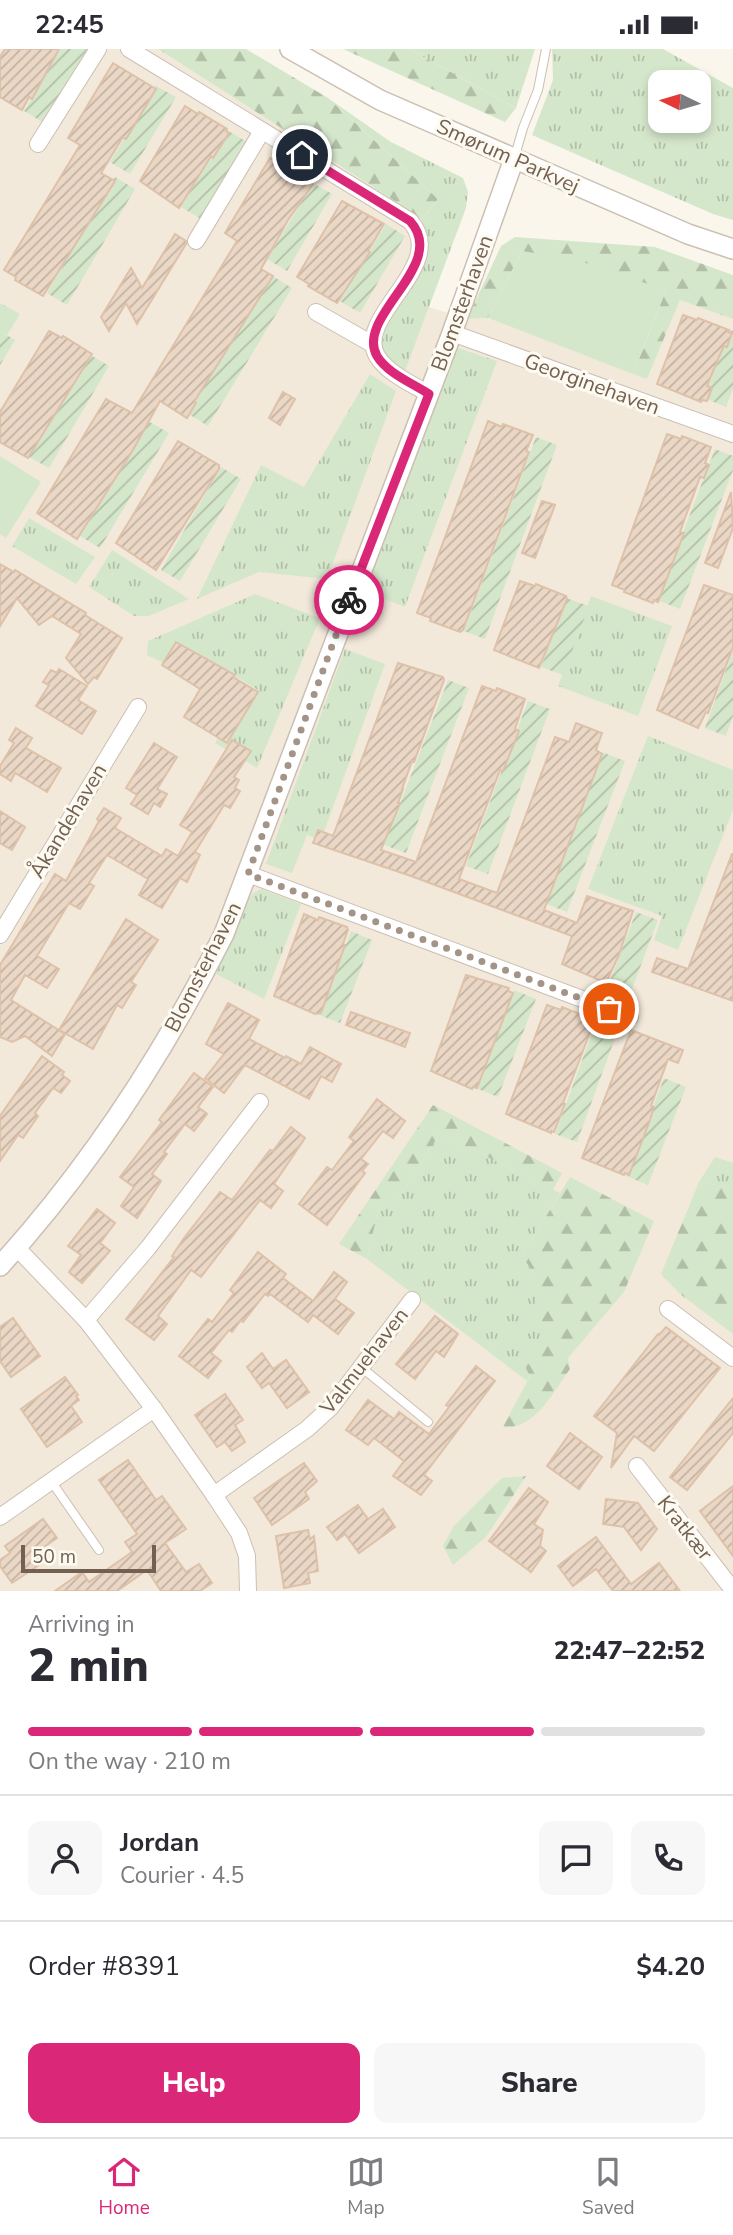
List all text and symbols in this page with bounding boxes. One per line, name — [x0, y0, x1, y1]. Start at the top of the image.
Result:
text: 22:45 — [35, 7, 104, 42]
north arrow — [648, 70, 710, 133]
map controls — [648, 70, 711, 133]
street label: Smørum Parkvej — [432, 112, 584, 200]
pin — [272, 125, 332, 185]
icon: home — [283, 136, 321, 174]
street label: Blomsterhaven — [424, 231, 500, 375]
street label: Georginehaven — [520, 346, 664, 422]
courier — [314, 565, 384, 635]
icon: bike — [330, 581, 368, 619]
street label: Åkandehaven — [22, 758, 113, 883]
street label: Blomsterhaven — [158, 897, 248, 1037]
pin — [579, 979, 639, 1039]
icon: bag — [590, 990, 628, 1028]
street label: Valmuehaven — [313, 1302, 415, 1421]
street label: Kratkær — [651, 1490, 719, 1567]
scale bar — [21, 1542, 156, 1574]
text: 50 m — [32, 1544, 76, 1570]
text: Arriving in — [28, 1609, 135, 1640]
text: 22:47–22:52 — [554, 1633, 705, 1668]
text: 2 min — [28, 1634, 149, 1697]
text: On the way · 210 m — [28, 1746, 231, 1777]
button: person — [28, 1821, 102, 1895]
button: chat — [539, 1821, 613, 1895]
button: phone — [631, 1821, 705, 1895]
text: Jordan — [120, 1825, 199, 1860]
text: Courier · 4.5 — [120, 1860, 244, 1891]
text: Order #8391 — [28, 1949, 180, 1984]
text: $4.20 — [636, 1949, 705, 1984]
button: Help — [28, 2043, 360, 2123]
button: Share — [374, 2043, 705, 2123]
tab: Home — [99, 2153, 150, 2221]
tab: Map — [347, 2153, 385, 2221]
tab: Saved — [582, 2153, 634, 2221]

